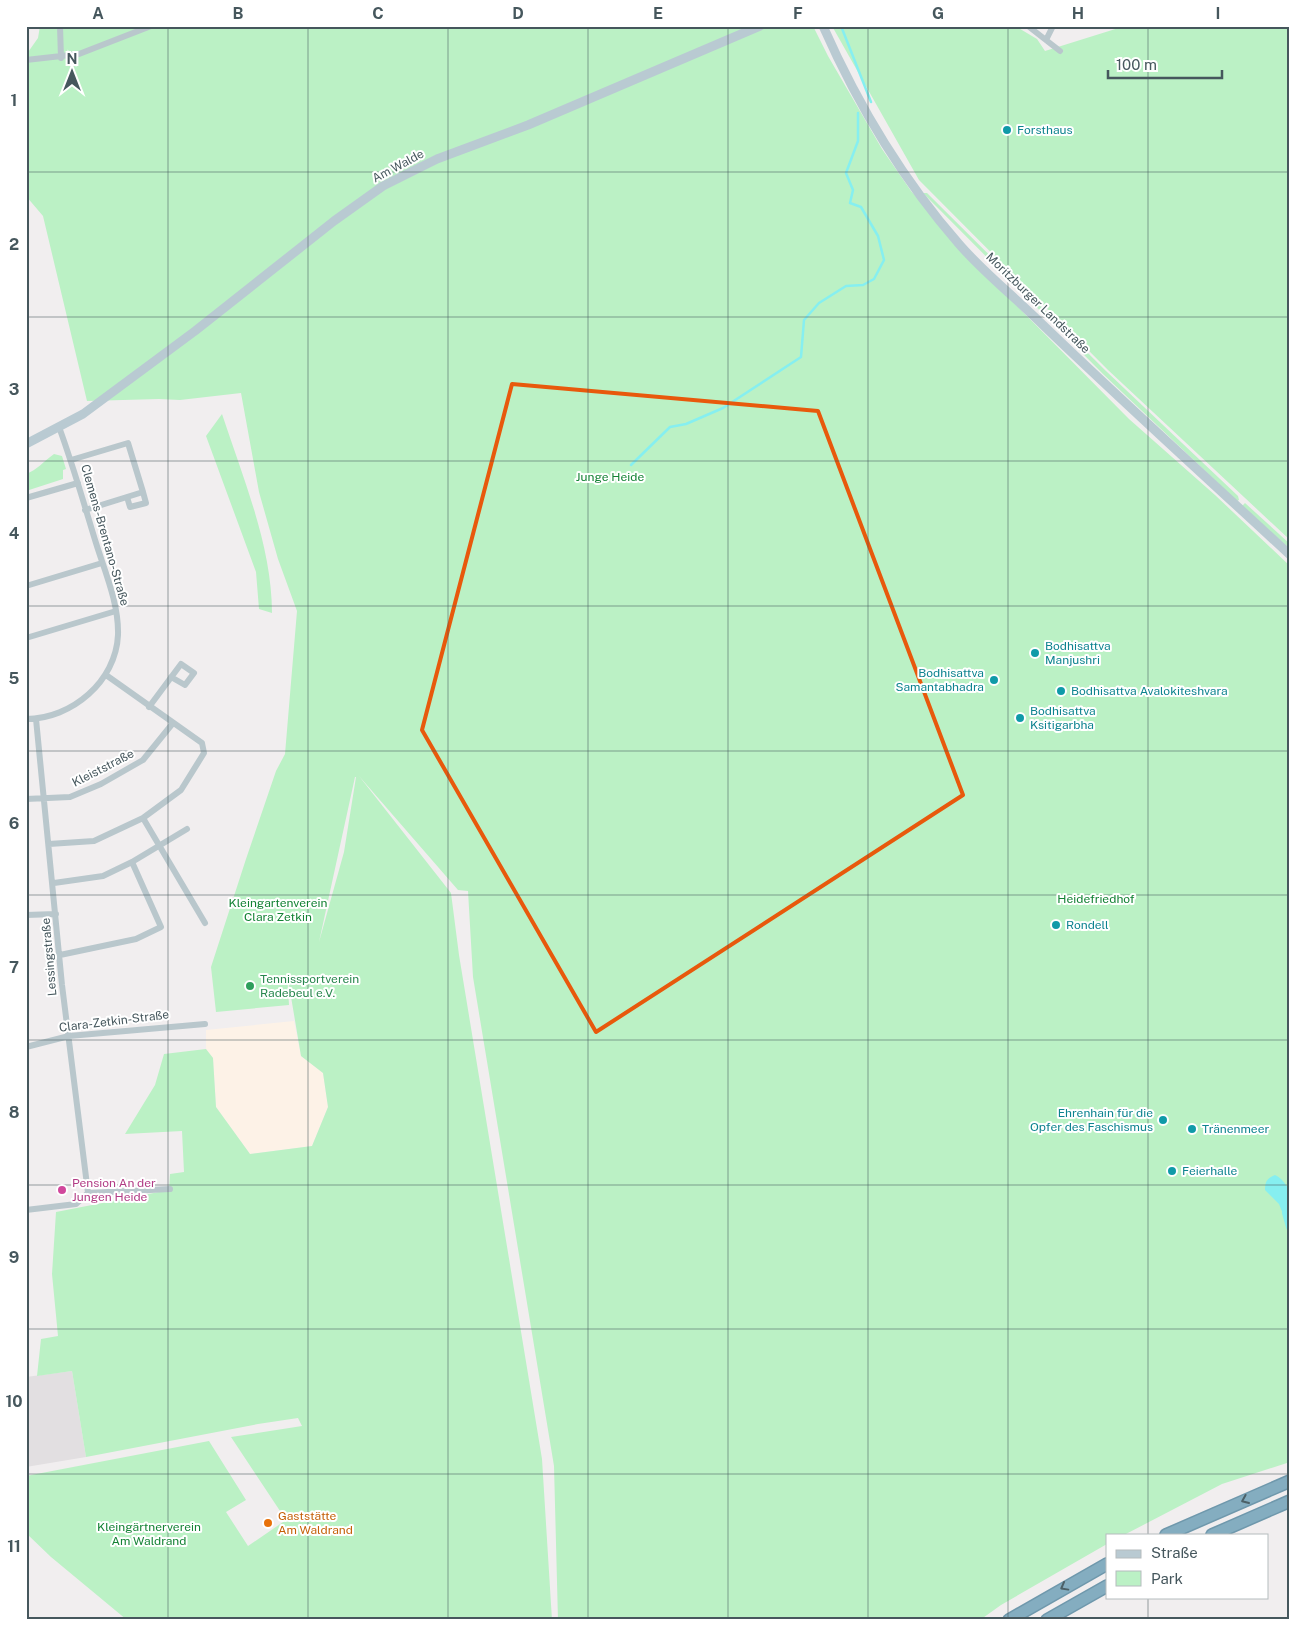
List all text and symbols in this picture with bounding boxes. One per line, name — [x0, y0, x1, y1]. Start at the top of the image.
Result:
text: A — [92, 4, 104, 23]
text: B — [233, 4, 244, 23]
text: C — [372, 4, 384, 23]
text: D — [512, 4, 524, 23]
text: E — [653, 4, 663, 23]
text: F — [793, 4, 803, 23]
text: G — [932, 4, 944, 23]
text: H — [1072, 4, 1084, 23]
text: I — [1216, 4, 1220, 23]
north arrow — [48, 48, 98, 98]
scale bar — [1108, 48, 1222, 80]
text: N — [67, 51, 77, 67]
text: 100 m — [1116, 56, 1157, 73]
text: 1 — [11, 91, 17, 110]
place label: Forsthaus — [1017, 123, 1073, 137]
marker: Forsthaus — [1001, 124, 1013, 136]
street label: Am Walde — [370, 146, 426, 185]
text: 2 — [9, 235, 19, 254]
street label: Moritzburger Landstraße — [983, 250, 1093, 356]
text: 3 — [9, 380, 19, 399]
street label: Clemens-Brentano-Straße — [78, 463, 132, 607]
park label: Junge Heide — [576, 470, 644, 484]
text: 4 — [9, 524, 20, 543]
place label: Bodhisattva Manjushri — [1045, 639, 1111, 667]
marker: Bodhisattva Manjushri — [1029, 647, 1041, 659]
place label: Bodhisattva Samantabhadra — [895, 666, 984, 694]
text: 5 — [9, 669, 20, 688]
marker: Bodhisattva Samantabhadra — [988, 674, 1000, 686]
place label: Bodhisattva Avalokiteshvara — [1071, 684, 1228, 698]
marker: Bodhisattva Avalokiteshvara — [1055, 685, 1067, 697]
place label: Bodhisattva Ksitigarbha — [1030, 704, 1096, 732]
marker: Bodhisattva Ksitigarbha — [1014, 712, 1026, 724]
street label: Kleiststraße — [70, 746, 136, 790]
text: 6 — [9, 814, 19, 833]
park label: Heidefriedhof — [1057, 892, 1135, 906]
park label: Kleingartenverein Clara Zetkin — [229, 896, 328, 924]
street label: Lessingstraße — [39, 917, 59, 997]
place label: Rondell — [1066, 918, 1109, 932]
marker: Rondell — [1050, 919, 1062, 931]
text: 7 — [9, 958, 19, 977]
place label: Tennissportverein Radebeul e.V. — [260, 972, 359, 1000]
marker: Tennissportverein Radebeul e.V. — [244, 980, 256, 992]
street label: Clara-Zetkin-Straße — [58, 1007, 170, 1035]
text: 8 — [9, 1103, 20, 1122]
place label: Ehrenhain für die Opfer des Faschismus — [1030, 1106, 1153, 1134]
marker: Ehrenhain für die Opfer des Faschismus — [1157, 1114, 1169, 1126]
place label: Tränenmeer — [1202, 1122, 1269, 1136]
marker: Tränenmeer — [1186, 1123, 1198, 1135]
place label: Feierhalle — [1182, 1164, 1238, 1178]
marker: Feierhalle — [1166, 1165, 1178, 1177]
place label: Pension An der Jungen Heide — [72, 1176, 156, 1204]
marker: Pension An der Jungen Heide — [56, 1184, 68, 1196]
text: 9 — [9, 1248, 19, 1267]
text: 10 — [5, 1392, 23, 1411]
one-way arrow — [1241, 1493, 1250, 1504]
place label: Gaststätte Am Waldrand — [278, 1509, 353, 1537]
marker: Gaststätte Am Waldrand — [262, 1517, 274, 1529]
park label: Kleingärtnerverein Am Waldrand — [97, 1520, 201, 1548]
legend — [1106, 1534, 1268, 1598]
text: 11 — [7, 1537, 21, 1556]
text: Straße — [1151, 1544, 1198, 1561]
text: Park — [1151, 1570, 1183, 1587]
one-way arrow — [1061, 1581, 1070, 1591]

